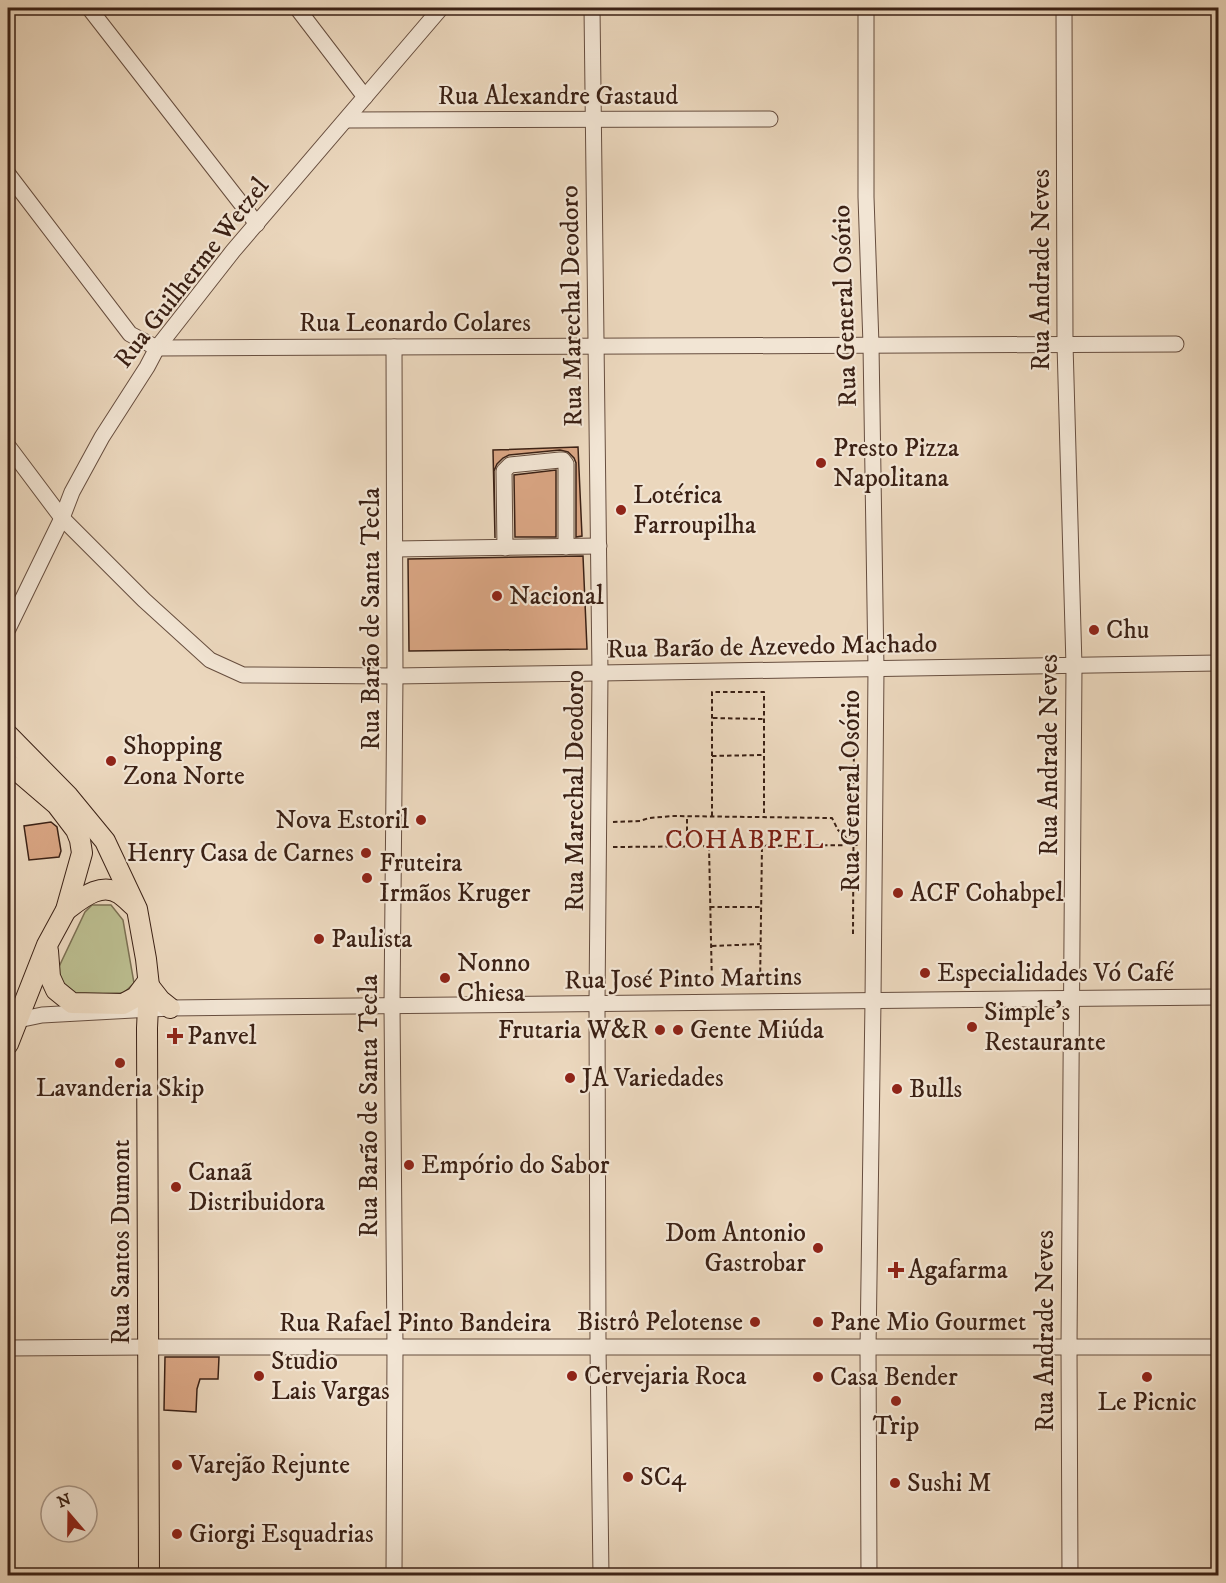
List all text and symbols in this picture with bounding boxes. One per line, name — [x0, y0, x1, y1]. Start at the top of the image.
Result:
street label: Rua Alexandre Gastaud — [438, 80, 678, 113]
street label: Rua Andrade Neves — [1025, 169, 1058, 371]
street label: Rua Guilherme Wetzel — [107, 171, 277, 375]
street label: Rua Marechal Deodoro — [553, 185, 591, 427]
street label: Rua General Osório — [825, 204, 865, 408]
street label: Rua Leonardo Colares — [299, 307, 531, 340]
place label: Presto Pizza Napolitana — [833, 432, 959, 495]
marker: Presto Pizza Napolitana — [814, 456, 828, 470]
place label: Lotérica Farroupilha — [633, 479, 756, 542]
street label: Rua Barão de Santa Tecla — [355, 487, 388, 751]
marker: Lotérica Farroupilha — [614, 503, 628, 517]
place label: Nacional — [509, 580, 604, 613]
marker: Nacional — [490, 589, 504, 603]
place label: Chu — [1106, 614, 1149, 647]
marker: Chu — [1087, 623, 1101, 637]
street label: Rua Barão de Azevedo Machado — [607, 628, 937, 666]
street label: Rua Andrade Neves — [1033, 654, 1066, 856]
street label: Rua Marechal Deodoro — [559, 670, 592, 912]
street label: Rua General Osório — [835, 690, 868, 892]
place label: Shopping Zona Norte — [123, 730, 245, 793]
marker: Shopping Zona Norte — [104, 754, 118, 768]
place label: Nova Estoril — [275, 804, 409, 837]
marker: Nova Estoril — [414, 813, 428, 827]
district label: COHABPEL — [665, 823, 825, 857]
place label: Henry Casa de Carnes — [127, 837, 354, 870]
marker: Henry Casa de Carnes — [359, 846, 373, 860]
place label: Fruteira Irmãos Kruger — [379, 847, 531, 910]
marker: Fruteira Irmãos Kruger — [360, 871, 374, 885]
place label: ACF Cohabpel — [910, 877, 1064, 910]
marker: ACF Cohabpel — [891, 886, 905, 900]
place label: Paulista — [331, 923, 412, 956]
marker: Paulista — [312, 932, 326, 946]
place label: Nonno Chiesa — [457, 947, 530, 1010]
place label: Especialidades Vó Café — [937, 957, 1174, 990]
street label: Rua José Pinto Martins — [564, 960, 802, 998]
marker: Especialidades Vó Café — [918, 966, 932, 980]
marker: Nonno Chiesa — [438, 971, 452, 985]
street label: Rua Barão de Santa Tecla — [353, 974, 386, 1238]
place label: Simple's Restaurante — [984, 996, 1106, 1059]
place label: Frutaria W&R — [498, 1014, 648, 1047]
place label: Gente Miúda — [690, 1014, 824, 1047]
place label: Panvel — [187, 1020, 257, 1053]
marker: Simple's Restaurante — [965, 1020, 979, 1034]
marker: Frutaria W&R — [653, 1023, 667, 1037]
marker: Gente Miúda — [671, 1023, 685, 1037]
marker: Panvel — [168, 1029, 182, 1043]
marker: Lavanderia Skip — [113, 1056, 127, 1070]
place label: JA Variedades — [580, 1062, 724, 1095]
marker: JA Variedades — [563, 1071, 577, 1085]
place label: Lavanderia Skip — [36, 1072, 204, 1105]
place label: Bulls — [909, 1073, 962, 1106]
marker: Bulls — [890, 1082, 904, 1096]
street label: Rua Santos Dumont — [105, 1139, 138, 1345]
place label: Empório do Sabor — [421, 1149, 610, 1182]
place label: Canaã Distribuidora — [188, 1156, 325, 1219]
marker: Empório do Sabor — [402, 1158, 416, 1172]
marker: Canaã Distribuidora — [169, 1180, 183, 1194]
place label: Dom Antonio Gastrobar — [665, 1217, 806, 1280]
street label: Rua Andrade Neves — [1029, 1230, 1062, 1432]
marker: Dom Antonio Gastrobar — [811, 1241, 825, 1255]
place label: Agafarma — [908, 1254, 1008, 1287]
marker: Agafarma — [889, 1263, 903, 1277]
place label: Bistrô Pelotense — [577, 1306, 743, 1339]
place label: Pane Mio Gourmet — [830, 1306, 1026, 1339]
street label: Rua Rafael Pinto Bandeira — [279, 1307, 551, 1340]
marker: Bistrô Pelotense — [748, 1315, 762, 1329]
marker: Pane Mio Gourmet — [811, 1315, 825, 1329]
place label: Studio Lais Vargas — [271, 1345, 390, 1408]
place label: Cervejaria Roca — [584, 1360, 747, 1393]
place label: Casa Bender — [830, 1361, 958, 1394]
marker: Studio Lais Vargas — [252, 1369, 266, 1383]
marker: Cervejaria Roca — [565, 1369, 579, 1383]
marker: Casa Bender — [811, 1370, 825, 1384]
marker: Le Picnic — [1140, 1370, 1154, 1384]
place label: Le Picnic — [1097, 1386, 1197, 1419]
marker: Trip — [889, 1394, 903, 1408]
place label: Trip — [873, 1410, 919, 1443]
place label: Varejão Rejunte — [188, 1449, 350, 1482]
marker: Varejão Rejunte — [170, 1458, 184, 1472]
place label: SC4 — [640, 1461, 687, 1494]
place label: Sushi M — [907, 1467, 992, 1500]
marker: SC4 — [621, 1470, 635, 1484]
marker: Sushi M — [888, 1476, 902, 1490]
north arrow — [39, 1484, 99, 1544]
text: N — [55, 1489, 74, 1512]
place label: Giorgi Esquadrias — [189, 1518, 374, 1551]
marker: Giorgi Esquadrias — [170, 1527, 184, 1541]

